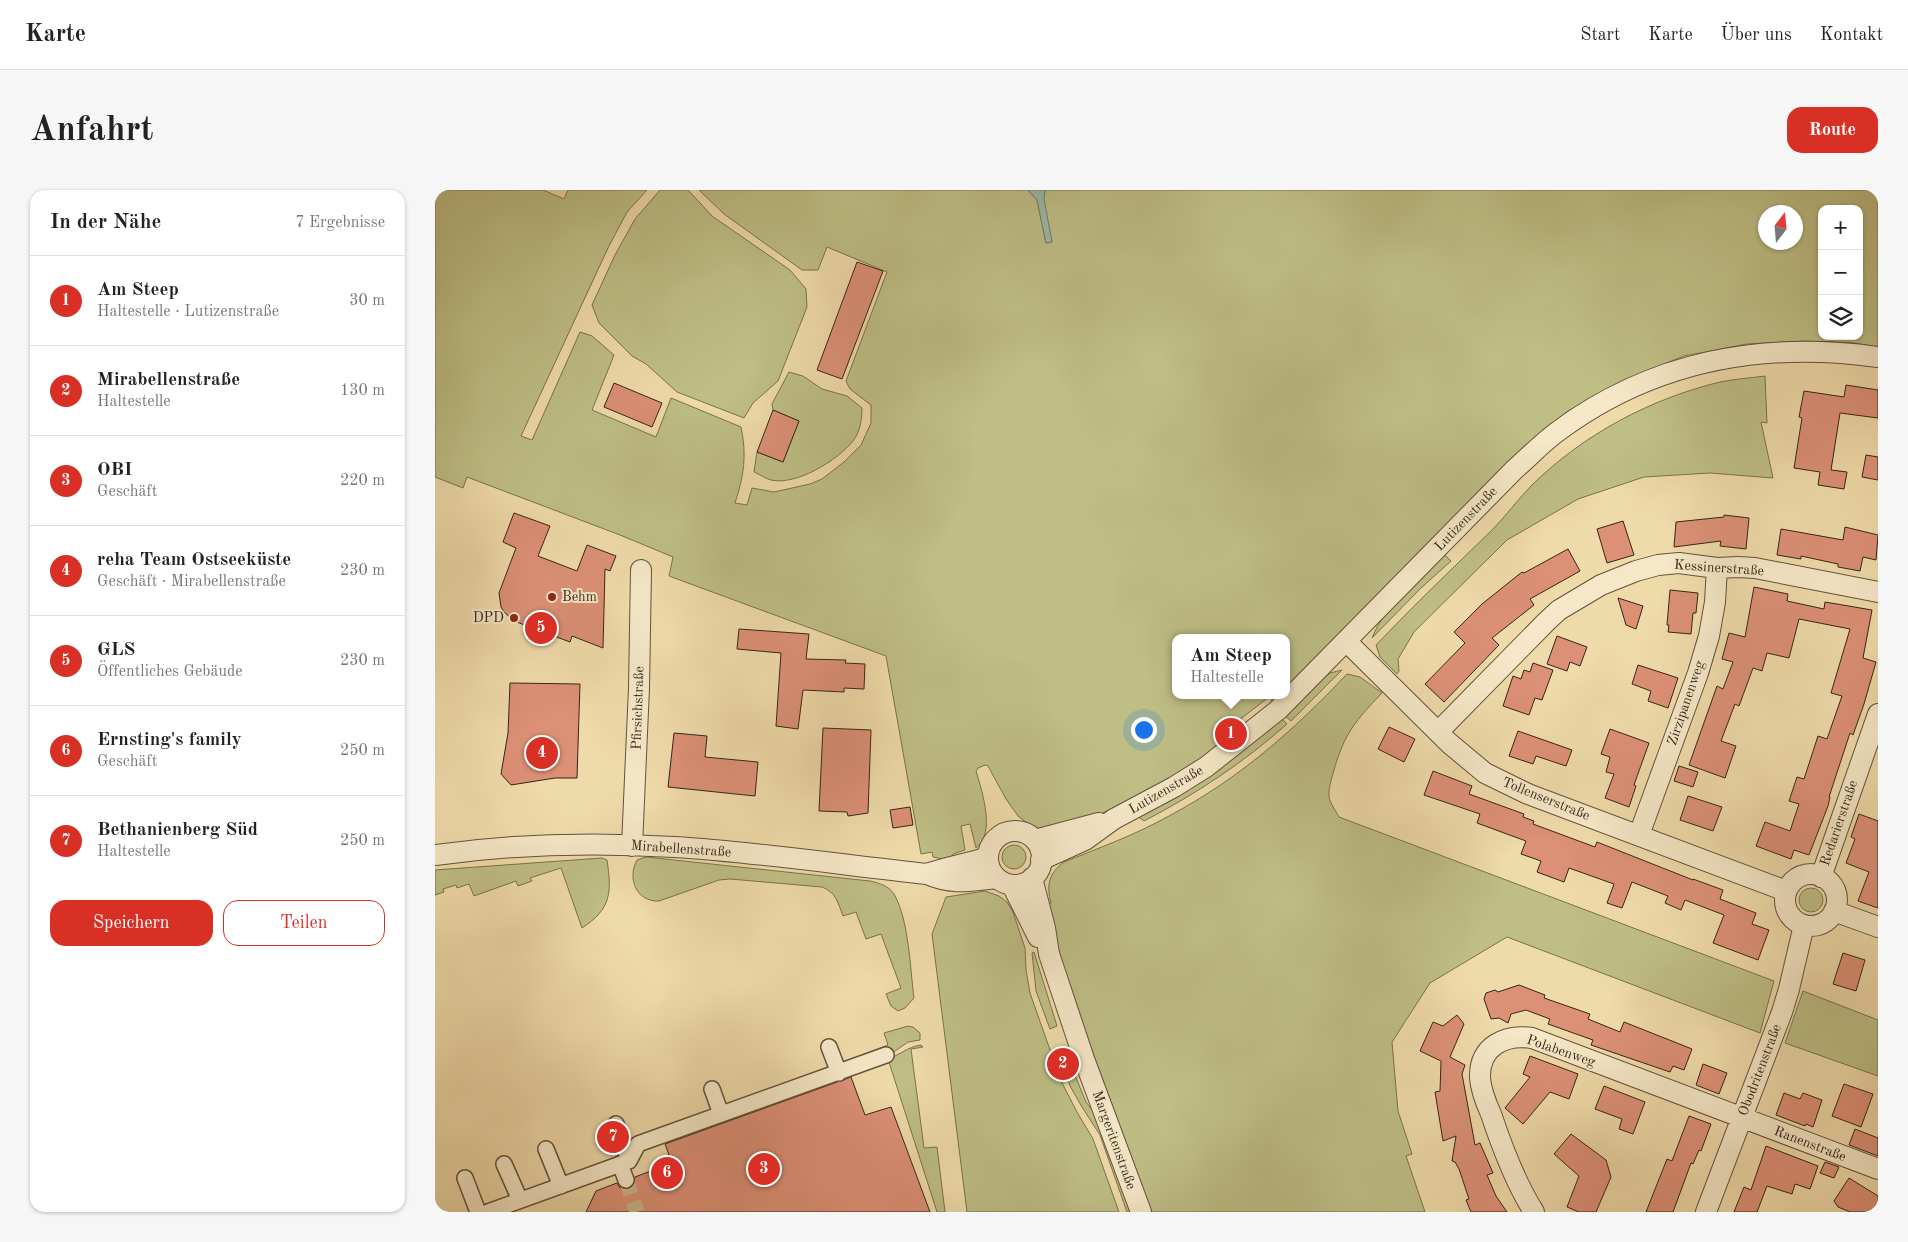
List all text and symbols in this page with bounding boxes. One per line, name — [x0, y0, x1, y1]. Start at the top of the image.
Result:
text: Karte — [25, 23, 86, 47]
text: Start — [1580, 26, 1620, 44]
text: Karte — [1648, 26, 1693, 44]
text: Über uns — [1721, 26, 1792, 44]
text: Kontakt — [1820, 26, 1883, 44]
button: Route — [1787, 107, 1878, 153]
text: Anfahrt — [30, 113, 153, 148]
north arrow — [1758, 205, 1803, 250]
map controls — [1818, 205, 1863, 340]
button: + — [1818, 205, 1863, 250]
text: In der Nähe — [50, 212, 161, 233]
text: 7 Ergebnisse — [295, 215, 385, 231]
button: − — [1818, 250, 1863, 295]
text: Am Steep — [97, 281, 179, 300]
text: 1 — [61, 293, 71, 309]
text: 30 m — [349, 293, 385, 309]
button: layers — [1818, 295, 1863, 340]
text: Haltestelle · Lutizenstraße — [97, 304, 279, 320]
text: Mirabellenstraße — [97, 371, 240, 390]
text: 2 — [61, 383, 71, 399]
text: 130 m — [340, 383, 385, 399]
text: Haltestelle — [97, 394, 171, 410]
text: OBI — [97, 461, 132, 480]
text: 3 — [61, 473, 71, 489]
text: 220 m — [340, 473, 385, 489]
text: Geschäft — [97, 484, 157, 500]
street label: Lutizenstraße — [1432, 484, 1500, 554]
text: reha Team Ostseeküste — [97, 551, 291, 570]
street label: Kessinerstraße — [1674, 558, 1764, 578]
text: 4 — [61, 563, 71, 579]
text: 230 m — [340, 563, 385, 579]
text: Geschäft · Mirabellenstraße — [97, 574, 286, 590]
place label: Behm — [562, 590, 597, 604]
marker: Behm — [546, 591, 558, 603]
pin: 5 — [525, 609, 557, 647]
place label: DPD — [473, 611, 504, 625]
marker: DPD — [508, 612, 520, 624]
popup — [1172, 634, 1290, 699]
text: GLS — [97, 641, 135, 660]
text: Am Steep — [1190, 647, 1272, 666]
text: 5 — [61, 653, 71, 669]
text: 230 m — [340, 653, 385, 669]
street label: Zirzipanenweg — [1665, 658, 1707, 747]
text: Öffentliches Gebäude — [97, 664, 243, 680]
street label: Pfirsichstraße — [630, 666, 646, 750]
text: Haltestelle — [1190, 670, 1264, 686]
pin: 1 — [1215, 715, 1247, 753]
your location — [1131, 717, 1157, 743]
text: Ernsting's family — [97, 731, 242, 750]
pin: 4 — [526, 734, 558, 772]
text: 6 — [61, 743, 71, 759]
text: 250 m — [340, 743, 385, 759]
text: Geschäft — [97, 754, 157, 770]
street label: Lutizenstraße — [1126, 763, 1206, 817]
street label: Tollenserstraße — [1500, 775, 1592, 823]
street label: Redarierstraße — [1818, 778, 1860, 868]
text: Bethanienberg Süd — [97, 821, 258, 840]
text: 7 — [61, 833, 71, 849]
text: 250 m — [340, 833, 385, 849]
street label: Mirabellenstraße — [630, 839, 732, 859]
text: Haltestelle — [97, 844, 171, 860]
button: Speichern — [50, 900, 213, 946]
button: Teilen — [223, 900, 385, 946]
street label: Obodritenstraße — [1736, 1022, 1784, 1118]
street label: Polabenweg — [1525, 1033, 1598, 1069]
pin: 2 — [1047, 1045, 1079, 1083]
street label: Margeritenstraße — [1090, 1089, 1138, 1191]
pin: 7 — [597, 1118, 629, 1156]
street label: Ranenstraße — [1772, 1124, 1848, 1164]
pin: 3 — [748, 1150, 780, 1188]
pin: 6 — [651, 1154, 683, 1192]

